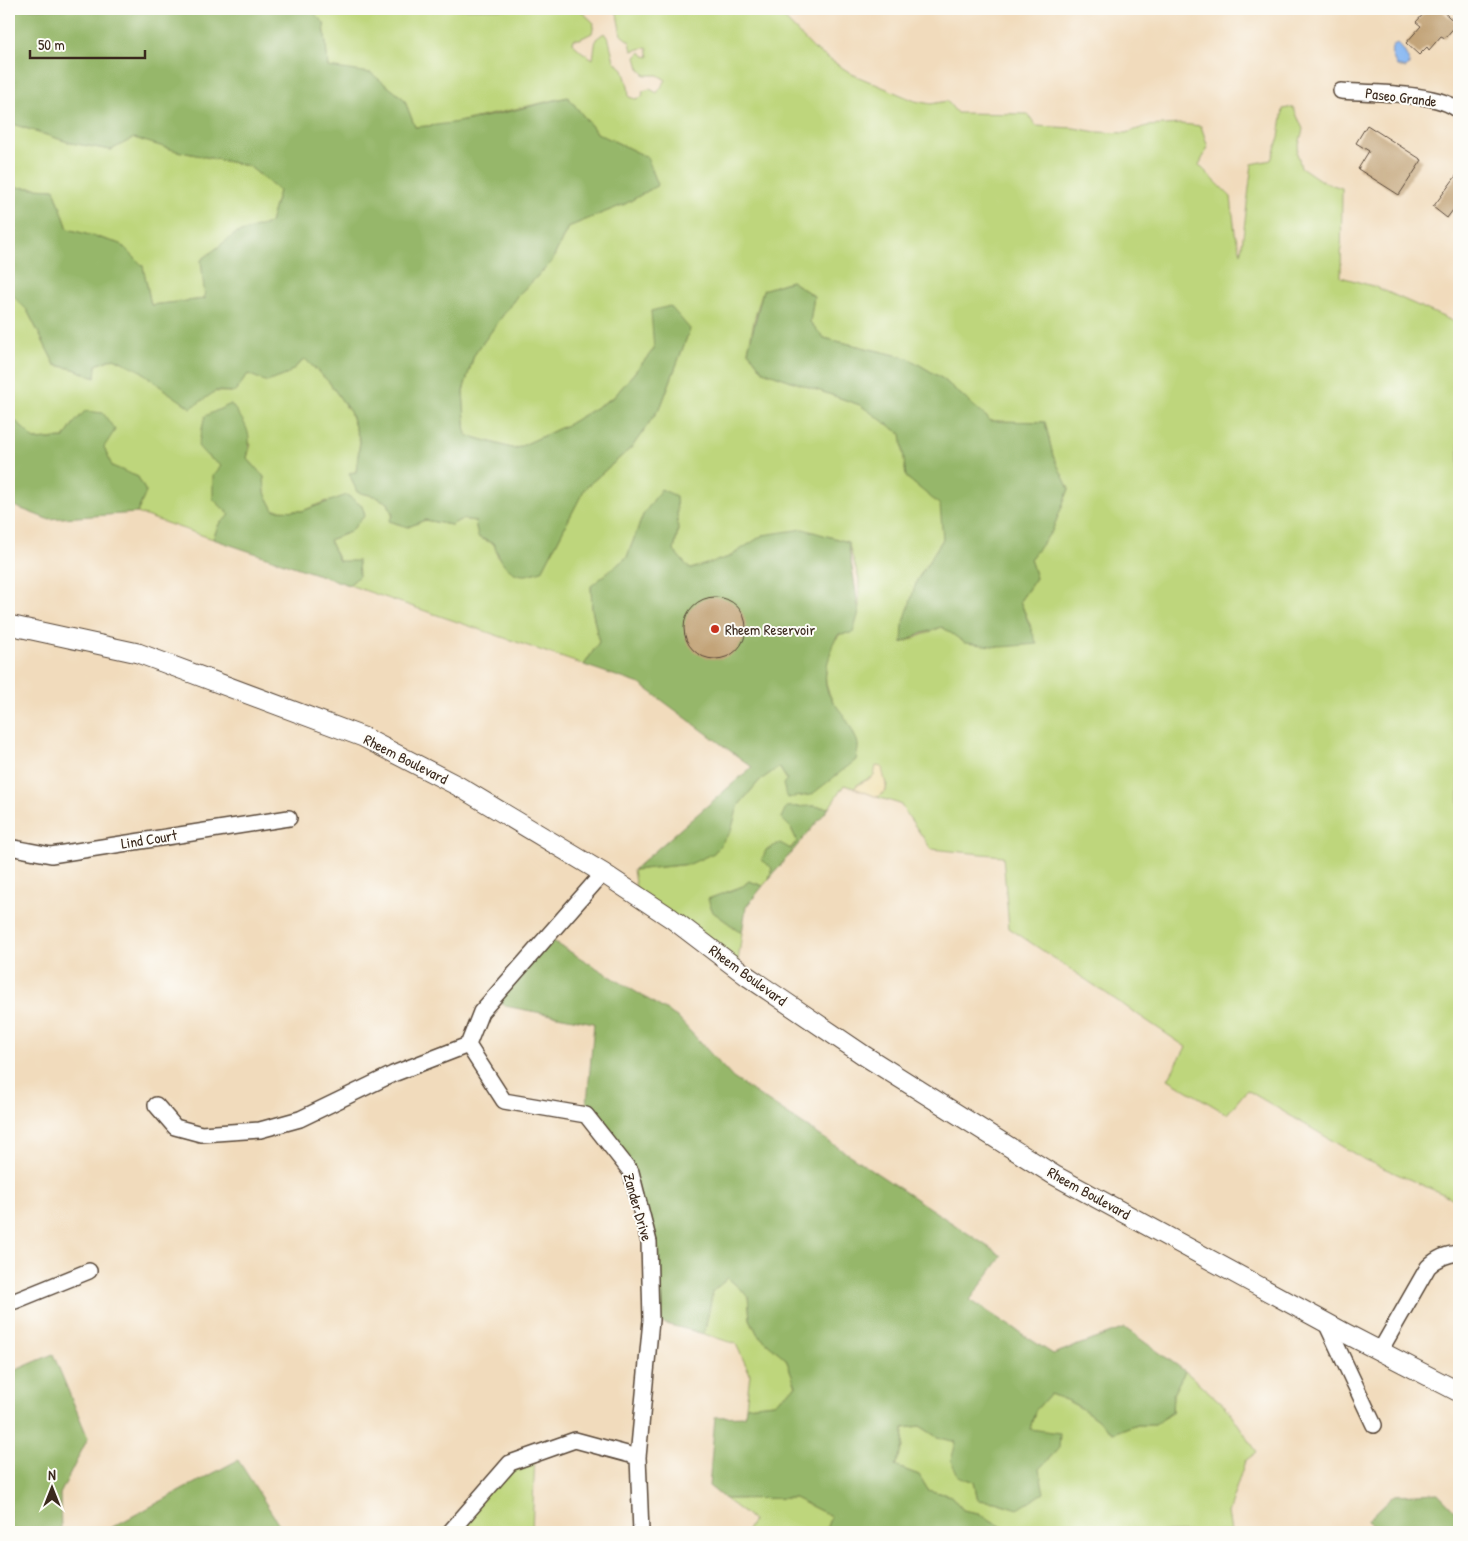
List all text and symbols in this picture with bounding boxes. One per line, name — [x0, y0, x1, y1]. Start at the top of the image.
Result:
scale bar — [30, 28, 145, 60]
text: 50 m — [38, 34, 65, 55]
street label: Paseo Grande — [1364, 82, 1438, 112]
place label: Rheem Reservoir — [725, 619, 815, 640]
marker: Rheem Reservoir — [709, 623, 721, 635]
street label: Rheem Boulevard — [360, 729, 452, 789]
street label: Lind Court — [120, 824, 179, 854]
street label: Rheem Boulevard — [705, 940, 791, 1011]
street label: Rheem Boulevard — [1044, 1162, 1134, 1225]
street label: Zander Drive — [618, 1171, 658, 1243]
north arrow — [28, 1464, 78, 1514]
text: N — [48, 1465, 56, 1484]

